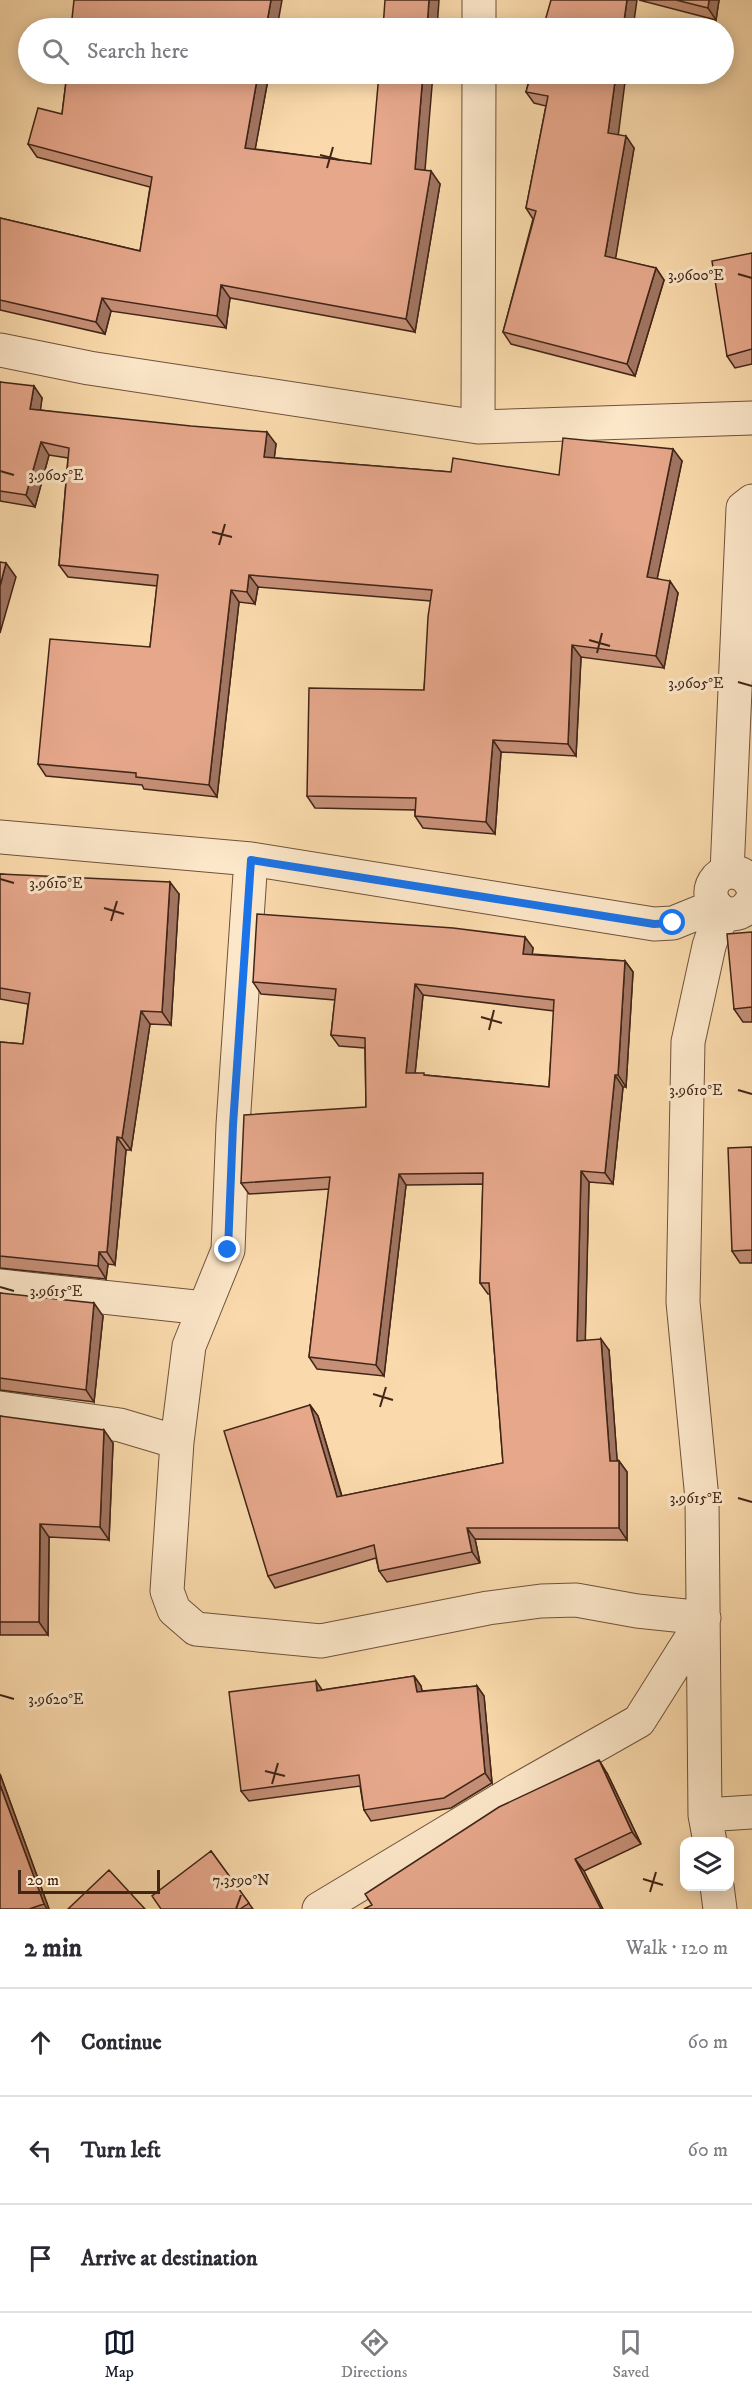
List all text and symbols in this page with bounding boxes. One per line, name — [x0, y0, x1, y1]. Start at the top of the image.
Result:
search box — [18, 18, 734, 84]
icon: search — [39, 35, 72, 68]
text: Search here — [87, 38, 189, 65]
text: 3.9600°E — [668, 266, 724, 285]
text: 3.9605°E — [28, 466, 84, 485]
text: 3.9605°E — [668, 674, 724, 693]
text: 3.9610°E — [29, 874, 83, 893]
route start — [659, 909, 685, 935]
text: 3.9610°E — [669, 1081, 723, 1100]
route end — [214, 1236, 240, 1262]
text: 3.9615°E — [30, 1282, 83, 1301]
text: 3.9615°E — [670, 1489, 723, 1508]
text: 3.9620°E — [28, 1690, 84, 1709]
map controls — [680, 1837, 734, 1891]
button: layers — [680, 1837, 734, 1891]
scale bar — [18, 1867, 160, 1894]
text: 20 m — [27, 1870, 59, 1890]
text: 7.3590°N — [212, 1871, 270, 1890]
text: 2 min — [24, 1932, 82, 1965]
text: Walk · 120 m — [626, 1936, 728, 1961]
icon: ahead — [24, 2026, 57, 2059]
text: Continue — [81, 2029, 162, 2056]
text: 60 m — [688, 2030, 728, 2055]
icon: left — [24, 2134, 57, 2167]
text: Turn left — [81, 2137, 161, 2164]
text: 60 m — [688, 2138, 728, 2163]
icon: arrive — [24, 2242, 57, 2275]
text: Arrive at destination — [81, 2245, 258, 2272]
tab: Map — [103, 2326, 136, 2382]
tab: Directions — [341, 2326, 407, 2382]
tab: Saved — [613, 2326, 649, 2382]

